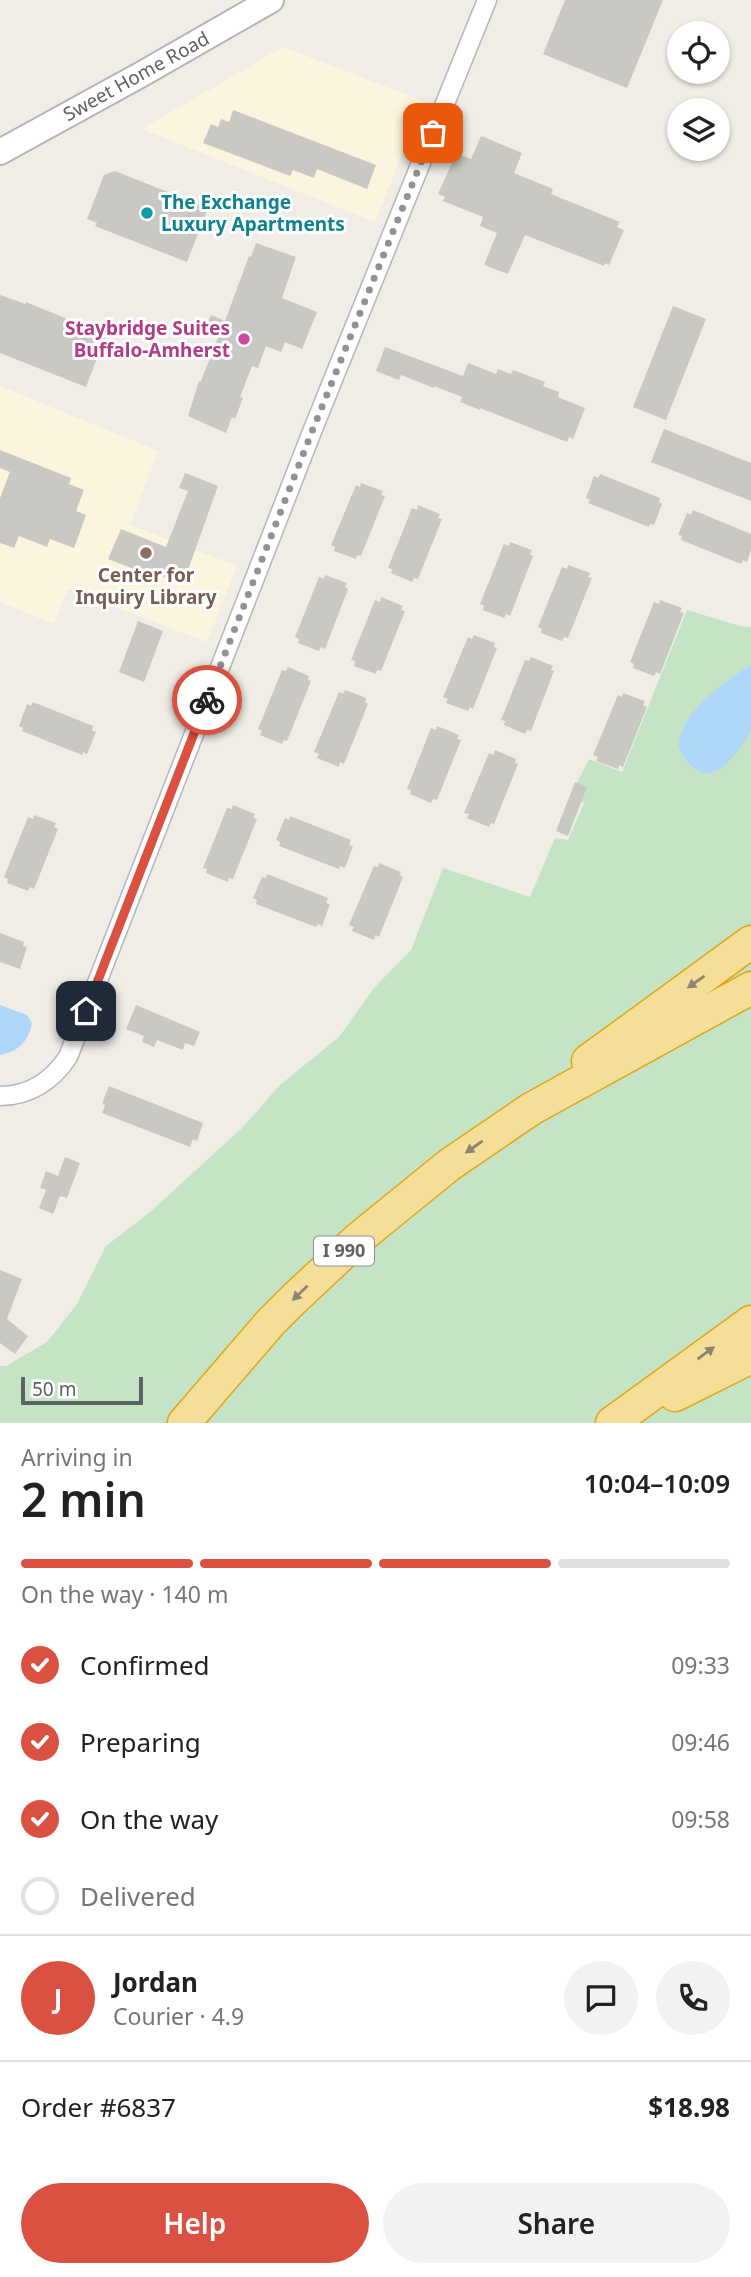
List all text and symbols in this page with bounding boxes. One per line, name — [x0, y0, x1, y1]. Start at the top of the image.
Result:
map controls — [667, 21, 730, 161]
button: locate — [667, 21, 730, 84]
street label: Sweet Home Road — [58, 25, 214, 127]
button: layers — [667, 98, 730, 161]
pin — [403, 103, 463, 163]
icon: bag — [414, 114, 452, 152]
place label: The Exchange Luxury Apartments — [161, 189, 345, 237]
marker: The Exchange Luxury Apartments — [139, 205, 155, 221]
place label: Staybridge Suites Buffalo-Amherst — [65, 315, 230, 363]
marker: Staybridge Suites Buffalo-Amherst — [236, 331, 252, 347]
marker: Center for Inquiry Library — [138, 545, 154, 561]
place label: Center for Inquiry Library — [75, 562, 217, 610]
courier — [172, 665, 242, 735]
icon: bike — [188, 681, 226, 719]
one-way arrow — [687, 975, 705, 989]
pin — [56, 981, 116, 1041]
icon: home — [67, 992, 105, 1030]
one-way arrow — [465, 1139, 483, 1153]
road number: I 990 — [314, 1236, 374, 1266]
one-way arrow — [292, 1284, 309, 1300]
one-way arrow — [697, 1346, 715, 1361]
scale bar — [21, 1374, 144, 1406]
text: 50 m — [32, 1376, 76, 1402]
text: Arriving in — [21, 1441, 133, 1473]
text: 10:04–10:09 — [584, 1465, 730, 1501]
text: 2 min — [21, 1468, 146, 1530]
text: On the way · 140 m — [21, 1578, 228, 1610]
icon: check — [21, 1646, 59, 1684]
text: Confirmed — [80, 1647, 210, 1683]
text: 09:33 — [671, 1649, 730, 1681]
icon: check — [21, 1723, 59, 1761]
text: Preparing — [80, 1724, 201, 1760]
text: 09:46 — [671, 1726, 730, 1758]
icon: check — [21, 1800, 59, 1838]
text: On the way — [80, 1801, 218, 1837]
text: 09:58 — [671, 1803, 730, 1835]
text: Delivered — [80, 1878, 196, 1914]
button: chat — [564, 1961, 638, 2035]
button: phone — [656, 1961, 730, 2035]
text: Jordan — [113, 1964, 198, 2000]
text: J — [54, 1980, 62, 2016]
text: Courier · 4.9 — [113, 2000, 244, 2032]
text: Order #6837 — [21, 2089, 176, 2125]
text: $18.98 — [648, 2089, 730, 2125]
button: Help — [21, 2183, 369, 2263]
button: Share — [383, 2183, 730, 2263]

